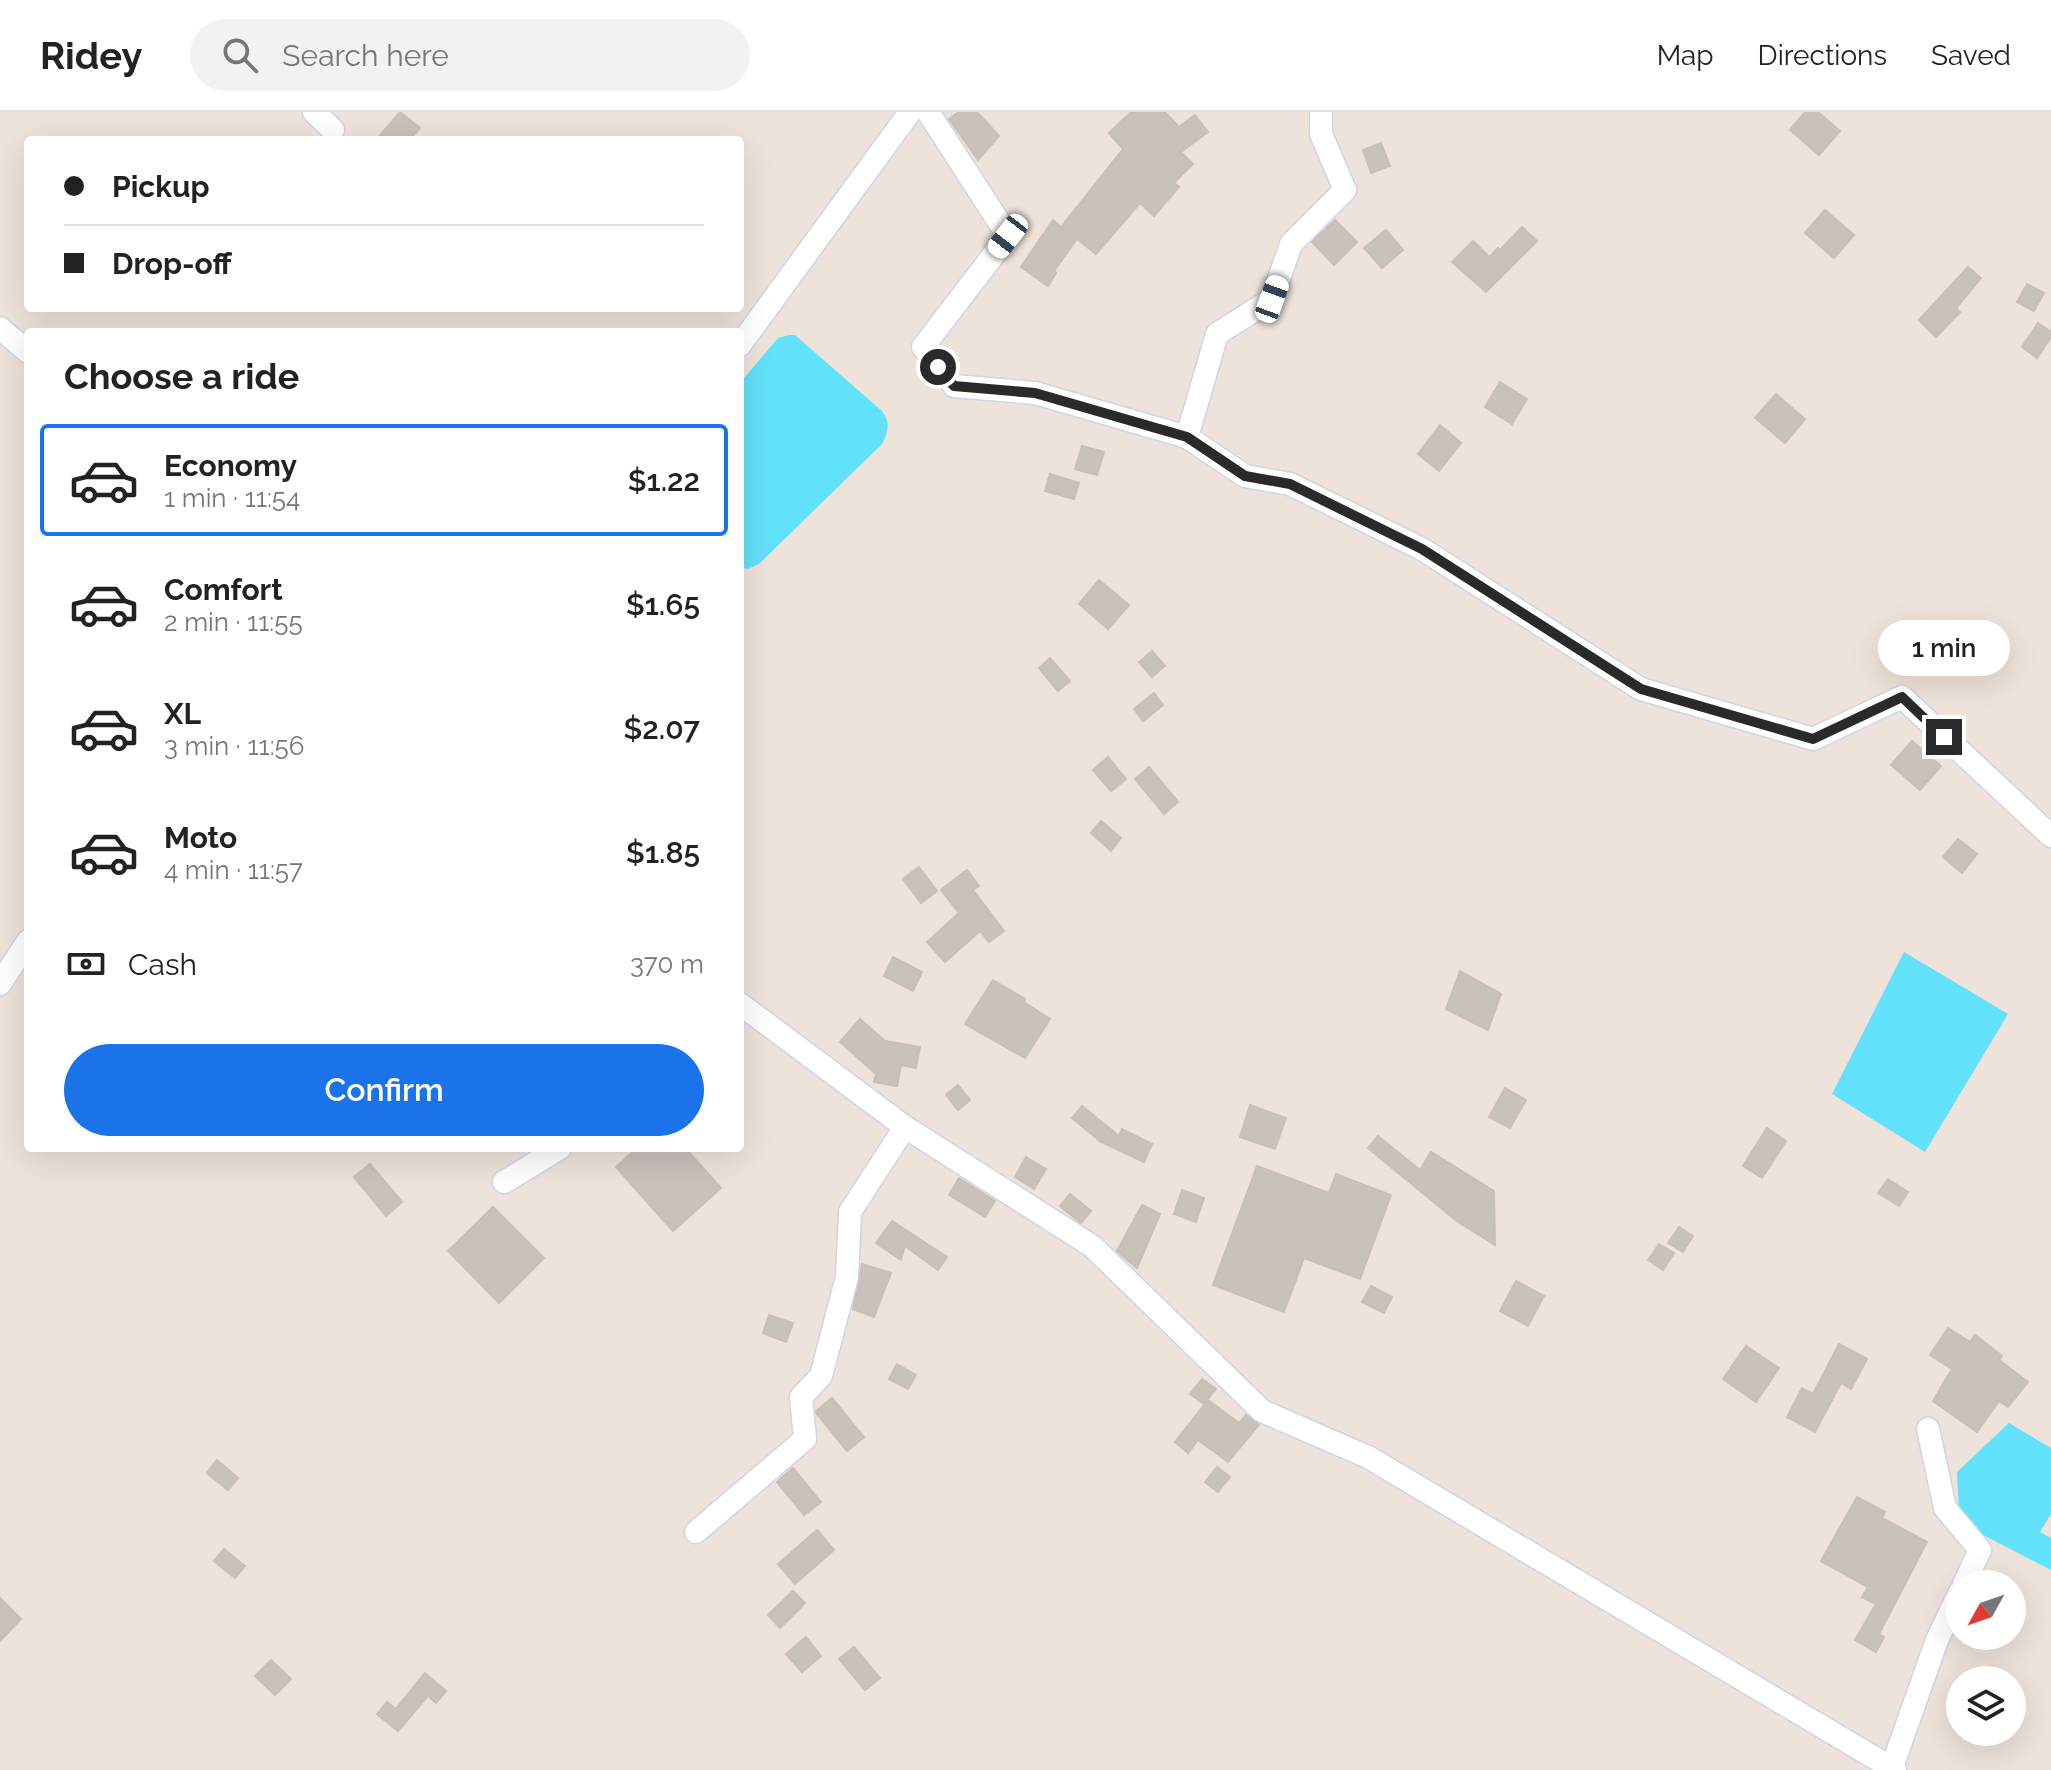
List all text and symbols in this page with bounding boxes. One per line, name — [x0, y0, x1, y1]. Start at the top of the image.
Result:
search box — [190, 19, 750, 91]
text: Ridey — [40, 33, 142, 78]
icon: search — [218, 33, 262, 77]
text: Search here — [282, 38, 449, 73]
text: Map — [1657, 39, 1714, 72]
text: Directions — [1758, 39, 1887, 72]
text: Saved — [1931, 39, 2011, 72]
text: Pickup — [112, 169, 210, 204]
car — [984, 210, 1032, 262]
text: Drop-off — [112, 246, 232, 281]
car — [1253, 272, 1291, 326]
route start — [920, 349, 956, 385]
text: Choose a ride — [64, 355, 299, 397]
icon: car — [68, 444, 140, 516]
text: Economy — [164, 448, 297, 483]
text: $1.22 — [628, 463, 700, 498]
text: 1 min · 11:54 — [164, 483, 300, 513]
icon: car — [68, 568, 140, 640]
text: Comfort — [164, 572, 283, 607]
text: $1.65 — [626, 587, 700, 622]
text: 2 min · 11:55 — [164, 607, 303, 637]
callout: 1 min — [1878, 621, 2010, 677]
text: 1 min — [1912, 633, 1976, 663]
icon: car — [68, 692, 140, 764]
text: XL — [164, 696, 201, 731]
text: $2.07 — [623, 711, 700, 746]
route end — [1926, 719, 1962, 755]
text: 3 min · 11:56 — [164, 731, 304, 761]
icon: car — [68, 816, 140, 888]
text: Moto — [164, 820, 237, 855]
text: $1.85 — [626, 835, 700, 870]
text: 4 min · 11:57 — [164, 855, 303, 885]
icon: cash — [64, 942, 108, 986]
text: Cash — [128, 947, 197, 982]
text: 370 m — [630, 949, 704, 979]
button: Confirm — [64, 1044, 704, 1136]
north arrow — [1946, 1570, 2026, 1650]
map controls — [1946, 1570, 2026, 1746]
button: layers — [1946, 1666, 2026, 1746]

